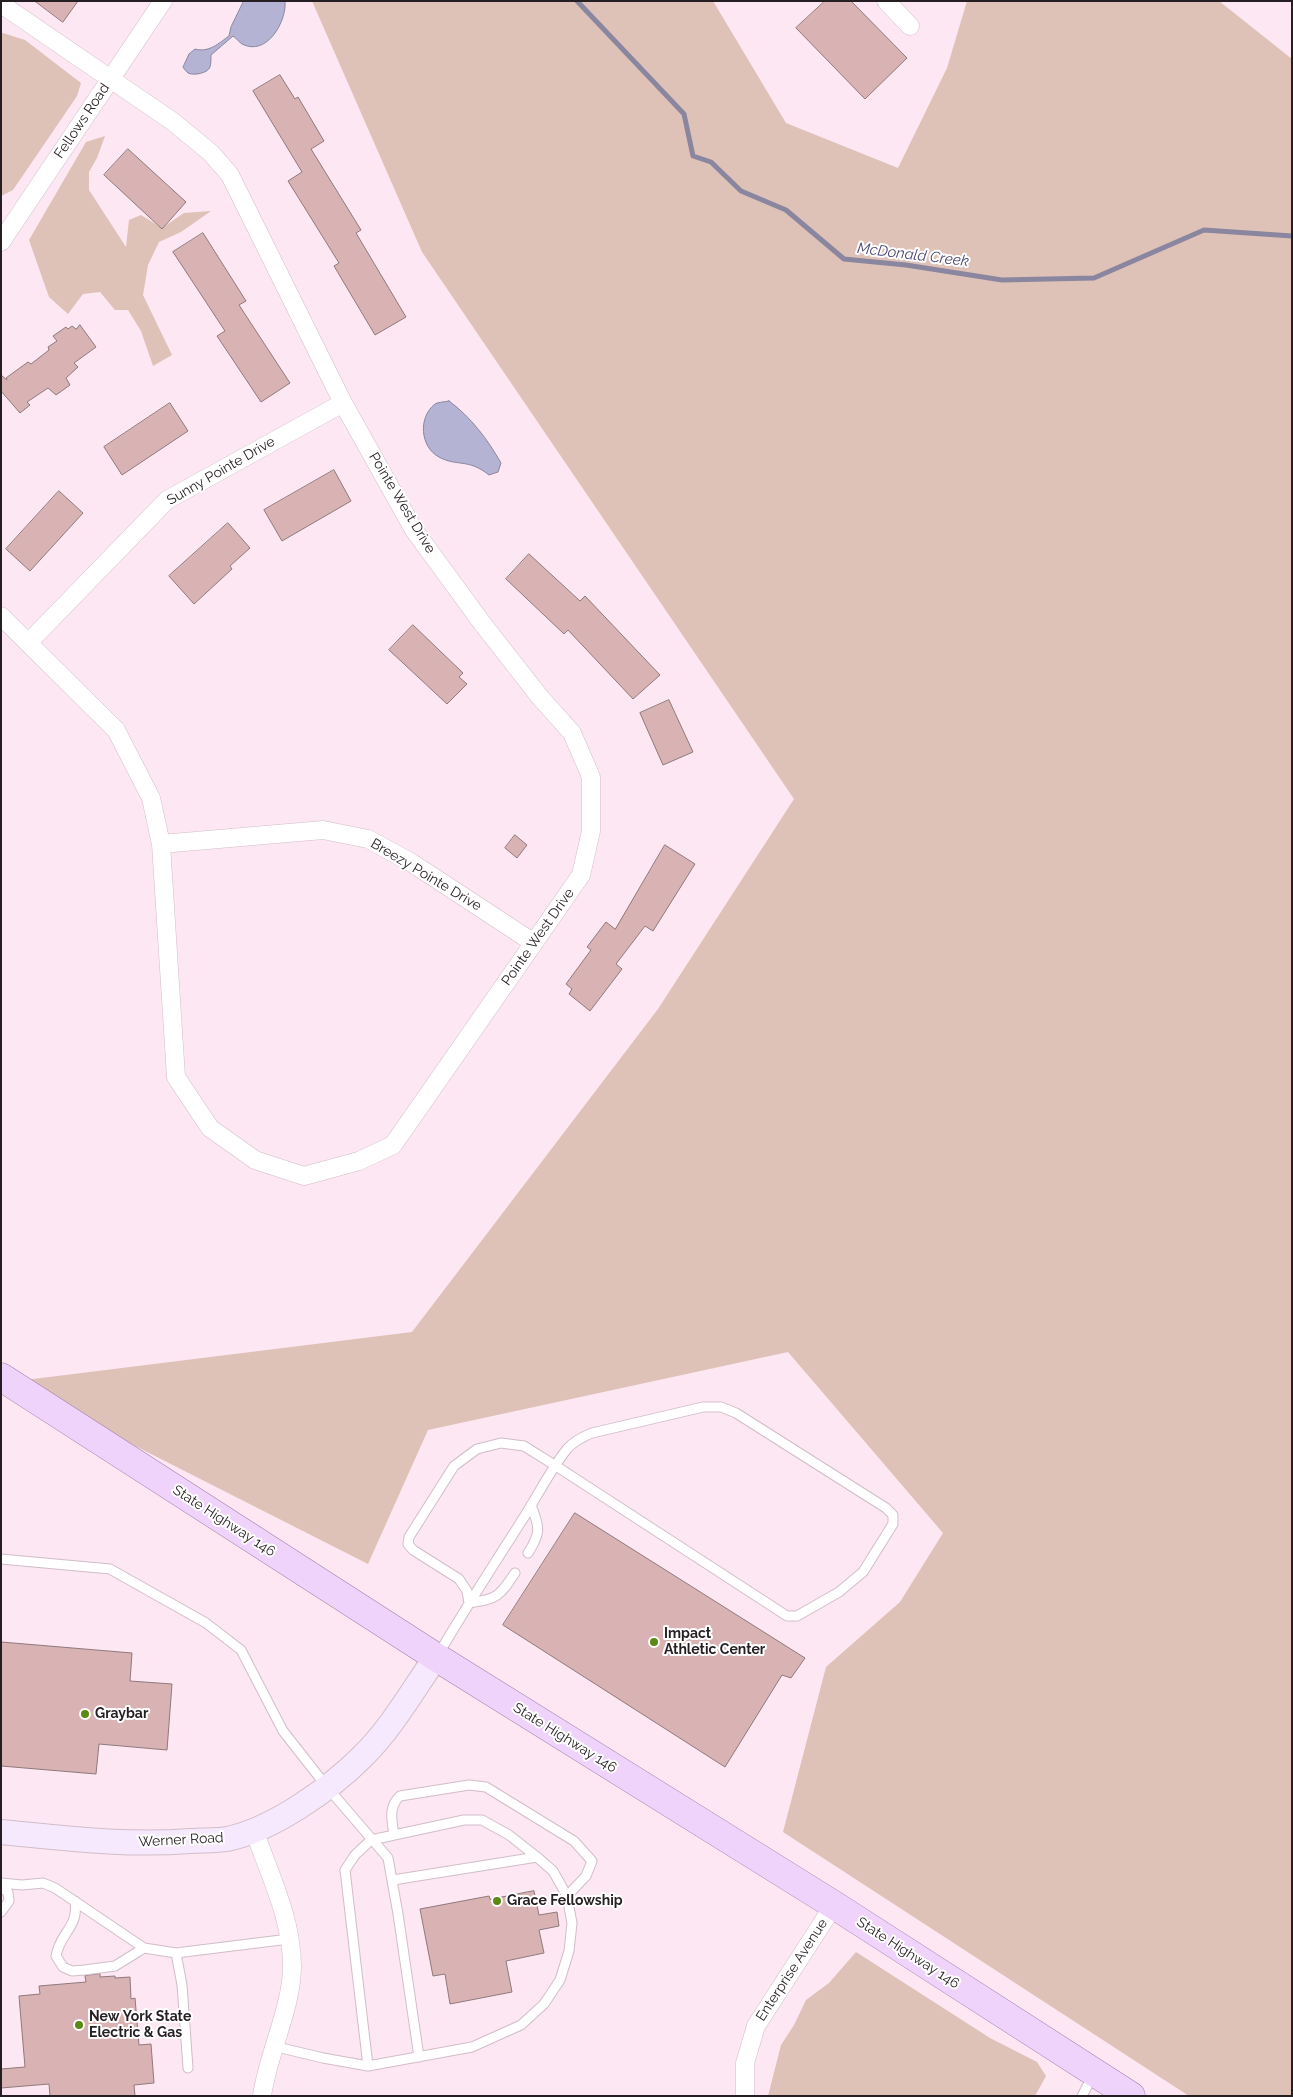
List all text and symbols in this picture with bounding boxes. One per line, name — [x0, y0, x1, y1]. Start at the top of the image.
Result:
street label: Fellows Road — [51, 80, 113, 162]
water label: McDonald Creek — [856, 239, 970, 271]
street label: Sunny Pointe Drive — [164, 433, 278, 509]
street label: Pointe West Drive — [365, 449, 439, 557]
street label: Breezy Pointe Drive — [368, 835, 484, 915]
street label: Pointe West Drive — [498, 885, 578, 989]
street label: State Highway 146 — [170, 1482, 278, 1560]
place label: Impact Athletic Center — [664, 1626, 765, 1658]
marker: Impact Athletic Center — [648, 1636, 660, 1648]
street label: State Highway 146 — [510, 1699, 620, 1777]
place label: Graybar — [95, 1706, 148, 1722]
marker: Graybar — [79, 1708, 91, 1720]
street label: Werner Road — [138, 1829, 224, 1851]
place label: Grace Fellowship — [507, 1893, 623, 1909]
marker: Grace Fellowship — [491, 1895, 503, 1907]
street label: State Highway 146 — [854, 1914, 962, 1992]
street label: Enterprise Avenue — [753, 1916, 831, 2024]
place label: New York State Electric & Gas — [89, 2009, 191, 2041]
marker: New York State Electric & Gas — [73, 2019, 85, 2031]

